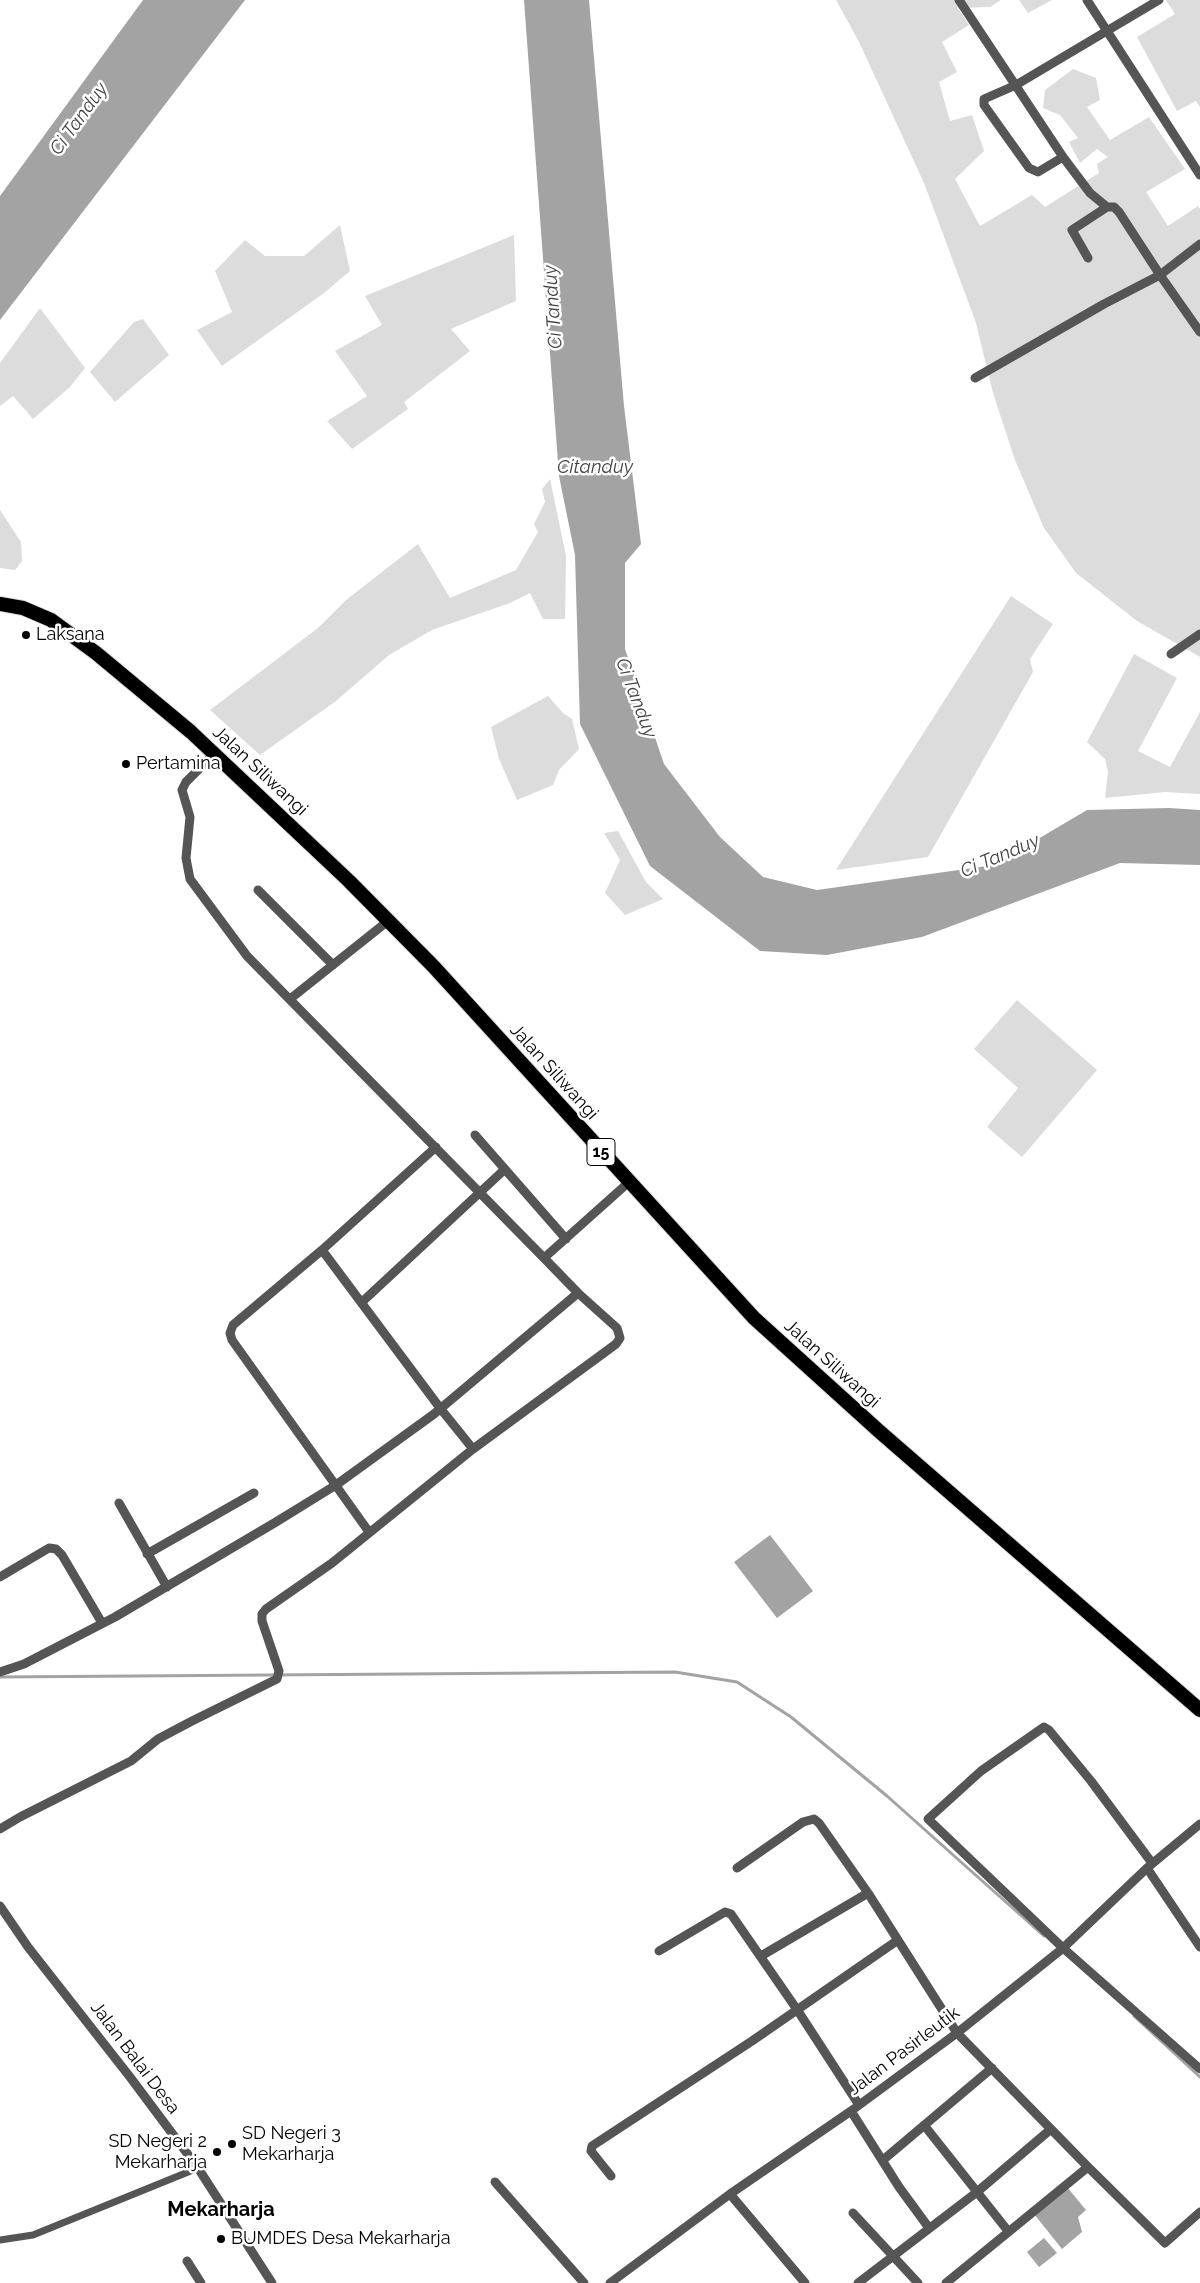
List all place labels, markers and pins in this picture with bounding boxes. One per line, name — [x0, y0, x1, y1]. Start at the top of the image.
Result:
place label: Laksana — [36, 624, 105, 646]
marker: Laksana — [20, 629, 32, 641]
place label: Pertamina — [136, 753, 221, 775]
marker: Pertamina — [120, 758, 132, 770]
place label: SD Negeri 3 Mekarharja — [242, 2123, 341, 2166]
place label: SD Negeri 2 Mekarharja — [108, 2131, 207, 2174]
marker: SD Negeri 3 Mekarharja — [226, 2138, 238, 2150]
marker: SD Negeri 2 Mekarharja — [211, 2146, 223, 2158]
place label: BUMDES Desa Mekarharja — [231, 2228, 450, 2250]
marker: BUMDES Desa Mekarharja — [215, 2233, 227, 2245]

